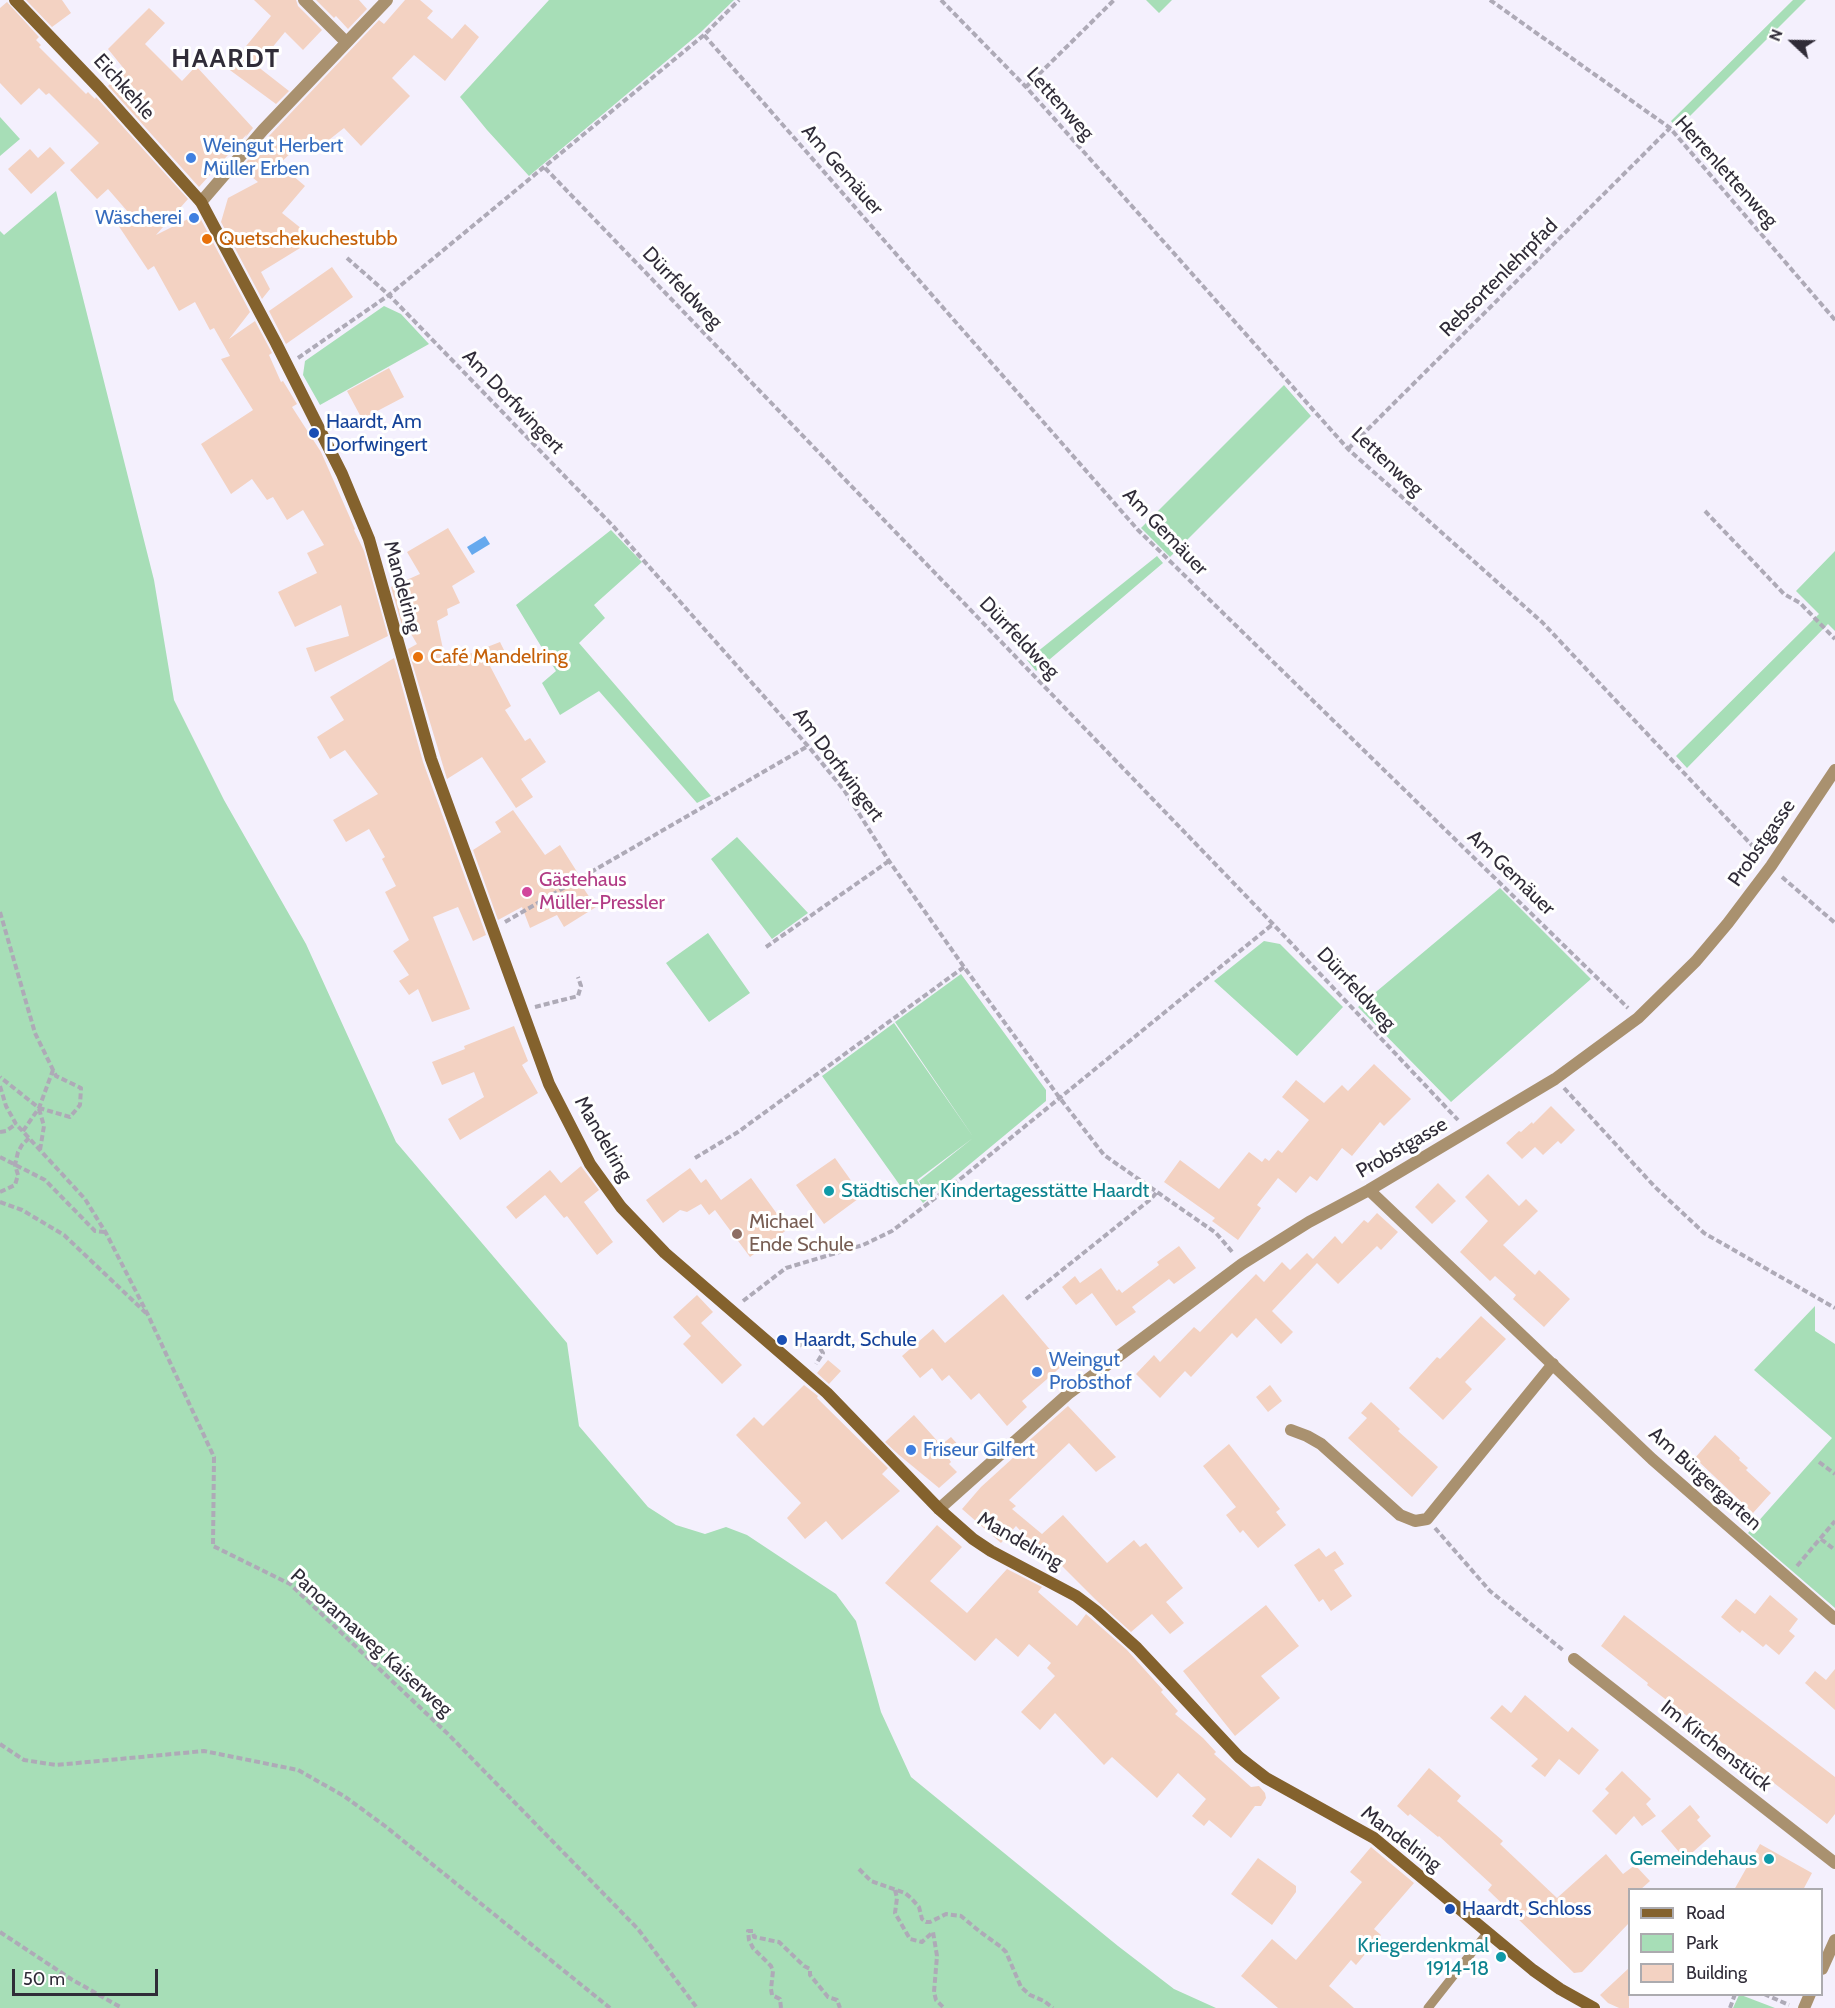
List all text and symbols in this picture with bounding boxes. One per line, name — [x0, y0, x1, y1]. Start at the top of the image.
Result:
north arrow — [1763, 12, 1823, 72]
text: N — [1765, 26, 1787, 44]
district label: HAARDT — [171, 43, 281, 75]
street label: Eichkehle — [88, 49, 160, 125]
street label: Lettenweg — [1021, 63, 1099, 145]
street label: Herrenlettenweg — [1670, 111, 1782, 233]
street label: Am Gemäuer — [796, 120, 888, 220]
place label: Weingut Herbert Müller Erben — [203, 134, 343, 181]
marker: Weingut Herbert Müller Erben — [184, 151, 198, 165]
place label: Wäscherei — [95, 206, 182, 230]
marker: Wäscherei — [187, 211, 201, 225]
street label: Rebsortenlehrpfad — [1435, 214, 1563, 342]
place label: Quetschekuchestubb — [219, 227, 397, 251]
marker: Quetschekuchestubb — [200, 232, 214, 246]
street label: Dürrfeldweg — [637, 242, 727, 334]
street label: Am Dorfwingert — [457, 345, 569, 459]
place label: Haardt, Am Dorfwingert — [326, 410, 428, 457]
street label: Lettenweg — [1346, 423, 1428, 501]
marker: Haardt, Am Dorfwingert — [307, 426, 321, 440]
street label: Am Gemäuer — [1117, 483, 1213, 581]
street label: Mandelring — [378, 538, 426, 636]
street label: Dürrfeldweg — [974, 592, 1064, 684]
place label: Café Mandelring — [430, 645, 568, 669]
marker: Café Mandelring — [411, 650, 425, 664]
street label: Am Dorfwingert — [788, 704, 888, 826]
street label: Probstgasse — [1723, 795, 1801, 891]
street label: Am Gemäuer — [1462, 825, 1560, 921]
place label: Gästehaus Müller-Pressler — [539, 868, 665, 915]
marker: Gästehaus Müller-Pressler — [520, 885, 534, 899]
street label: Dürrfeldweg — [1312, 943, 1400, 1035]
street label: Mandelring — [569, 1092, 637, 1186]
street label: Probstgasse — [1352, 1112, 1452, 1184]
place label: Städtischer Kindertagesstätte Haardt — [841, 1179, 1149, 1203]
marker: Städtischer Kindertagesstätte Haardt — [822, 1184, 836, 1198]
place label: Michael Ende Schule — [749, 1210, 854, 1257]
marker: Michael Ende Schule — [730, 1227, 744, 1241]
place label: Haardt, Schule — [794, 1328, 917, 1352]
marker: Haardt, Schule — [775, 1333, 789, 1347]
place label: Weingut Probsthof — [1049, 1348, 1132, 1395]
marker: Weingut Probsthof — [1030, 1365, 1044, 1379]
street label: Am Bürgergarten — [1644, 1422, 1766, 1536]
place label: Friseur Gilfert — [923, 1438, 1035, 1462]
marker: Friseur Gilfert — [904, 1443, 918, 1457]
street label: Mandelring — [973, 1507, 1067, 1575]
street label: Panoramaweg Kaiserweg — [285, 1564, 457, 1722]
street label: Im Kirchenstück — [1656, 1695, 1776, 1797]
street label: Mandelring — [1356, 1801, 1446, 1877]
place label: Gemeindehaus — [1630, 1847, 1757, 1871]
marker: Gemeindehaus — [1762, 1852, 1776, 1866]
legend — [1628, 1888, 1823, 1996]
place label: Haardt, Schloss — [1462, 1897, 1592, 1921]
marker: Haardt, Schloss — [1443, 1902, 1457, 1916]
text: Road — [1686, 1902, 1725, 1924]
text: Park — [1686, 1932, 1718, 1954]
place label: Kriegerdenkmal 1914-18 — [1357, 1934, 1489, 1981]
marker: Kriegerdenkmal 1914-18 — [1494, 1950, 1508, 1964]
scale bar — [15, 1957, 160, 1995]
text: Building — [1686, 1962, 1747, 1984]
text: 50 m — [23, 1968, 65, 1990]

